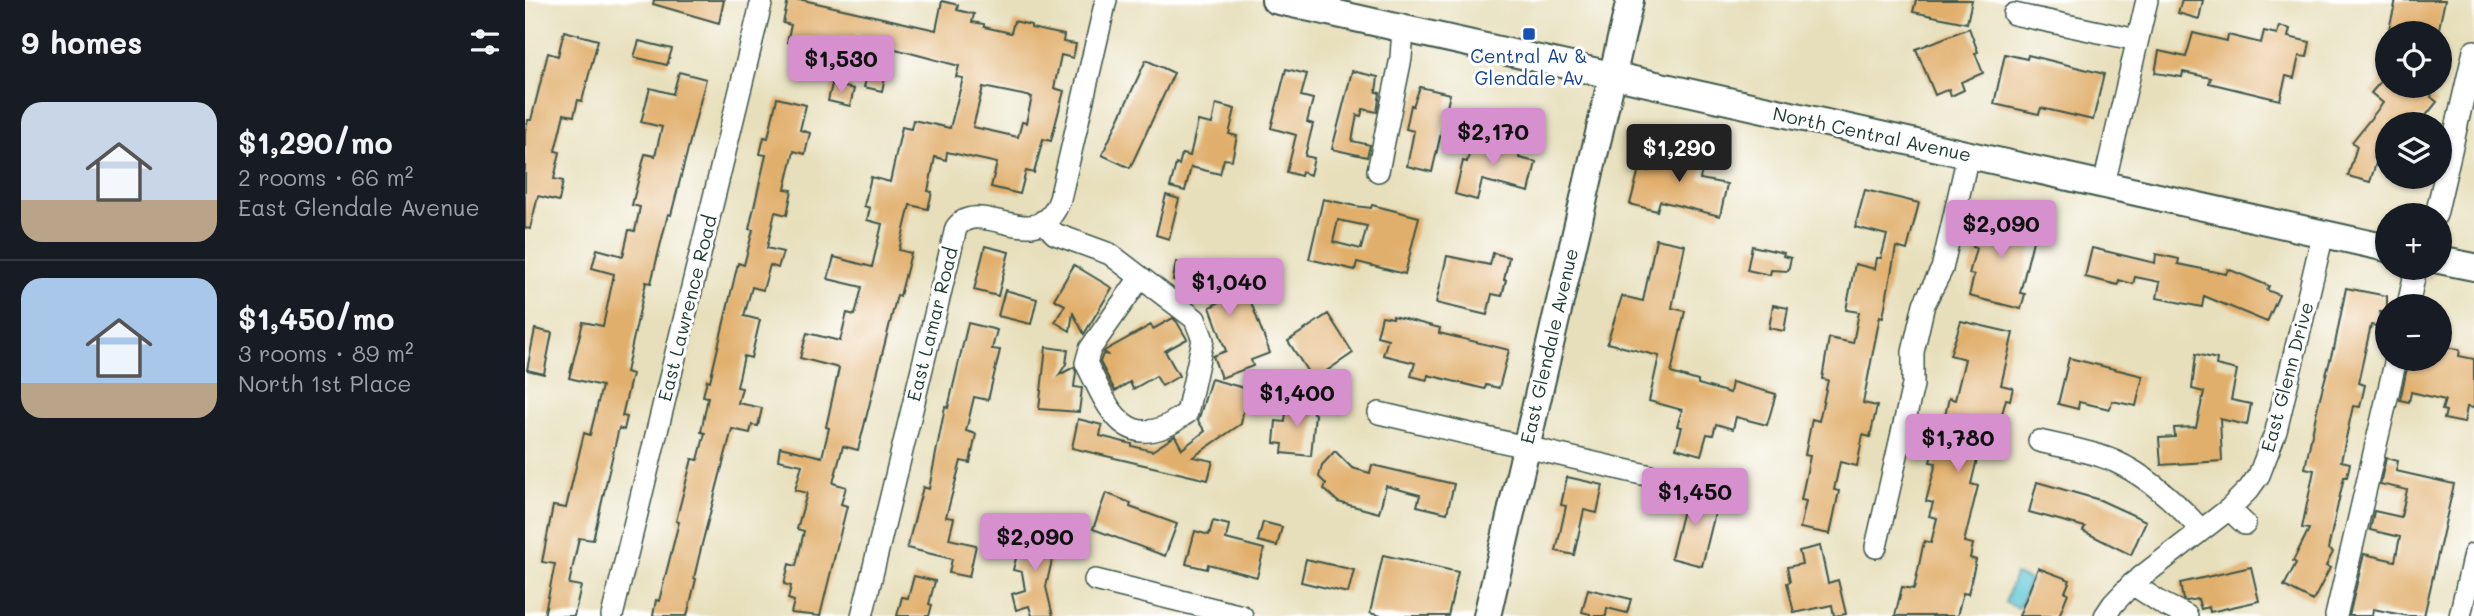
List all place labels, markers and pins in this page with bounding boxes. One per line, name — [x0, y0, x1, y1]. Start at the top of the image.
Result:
marker: Central Av & Glendale Av — [1521, 26, 1537, 42]
pin: $1,530 — [784, 36, 898, 95]
place label: Central Av & Glendale Av — [1470, 43, 1588, 90]
pin: $2,170 — [1436, 108, 1550, 168]
pin: $1,290 — [1622, 124, 1736, 184]
pin: $2,090 — [1944, 201, 2058, 260]
pin: $1,040 — [1172, 258, 1286, 318]
pin: $1,400 — [1240, 370, 1354, 429]
pin: $1,780 — [1901, 414, 2015, 474]
pin: $1,450 — [1638, 468, 1752, 528]
pin: $2,090 — [978, 514, 1092, 573]

